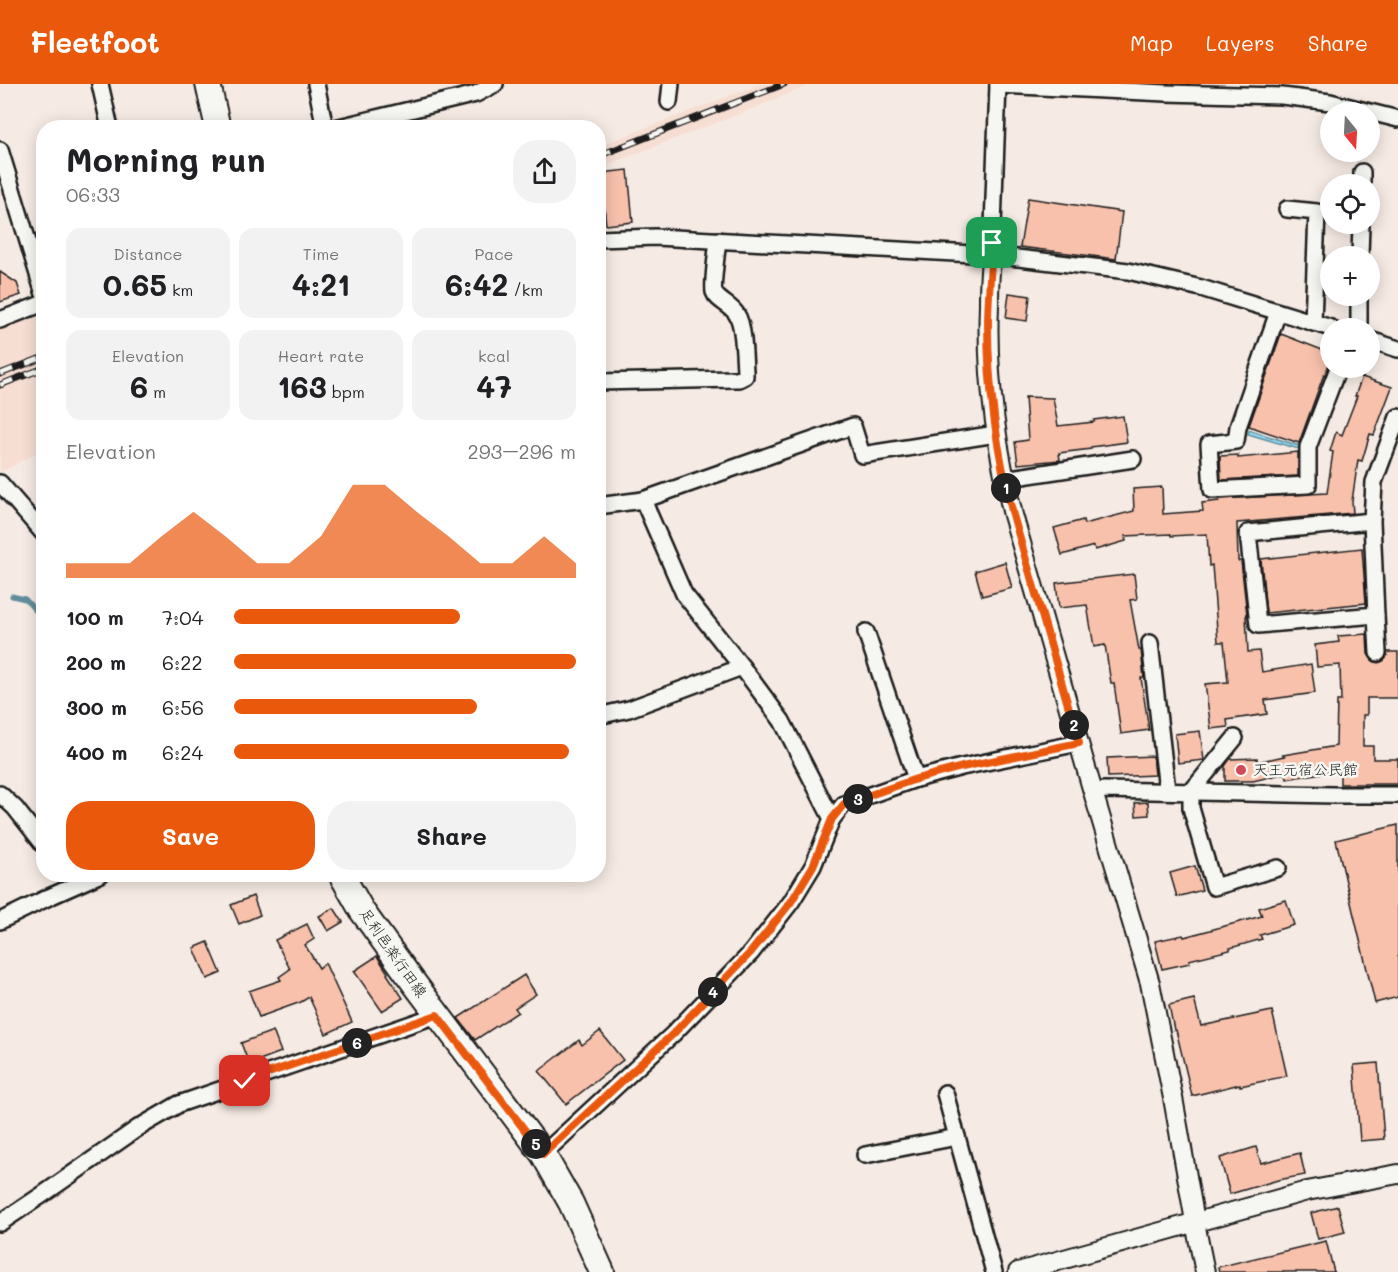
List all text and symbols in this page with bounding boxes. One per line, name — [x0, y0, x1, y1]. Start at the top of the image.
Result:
text: Fleetfoot — [30, 24, 160, 60]
text: Map — [1130, 29, 1173, 56]
text: Layers — [1206, 29, 1275, 56]
text: Share — [1308, 29, 1368, 56]
north arrow — [1320, 102, 1380, 162]
map controls — [1320, 102, 1380, 378]
text: Morning run — [66, 137, 266, 180]
button: share — [513, 140, 576, 203]
button: locate — [1320, 174, 1380, 234]
text: 06:33 — [66, 181, 120, 207]
pin — [966, 217, 1017, 268]
icon: arrive — [975, 226, 1008, 259]
text: Distance — [114, 243, 182, 264]
text: Time — [303, 243, 339, 264]
text: Pace — [474, 243, 514, 264]
button: + — [1320, 246, 1380, 306]
text: 0.65 — [103, 264, 167, 304]
text: 4:21 — [292, 264, 350, 304]
text: 6:42 — [445, 264, 508, 304]
text: km — [167, 279, 193, 300]
text: /km — [508, 279, 543, 300]
button: − — [1320, 318, 1380, 378]
text: Elevation — [112, 345, 184, 366]
text: Heart rate — [278, 345, 364, 366]
text: kcal — [478, 345, 510, 366]
text: 6 — [130, 366, 148, 406]
text: 163 — [277, 366, 327, 406]
text: 47 — [476, 366, 512, 406]
text: m — [148, 381, 166, 402]
text: bpm — [327, 381, 365, 402]
text: Elevation — [66, 438, 156, 464]
text: 293–296 m — [468, 438, 576, 464]
pin: 1 — [991, 473, 1021, 503]
text: 1 — [1002, 477, 1010, 498]
text: 100 m — [66, 604, 124, 630]
text: 7:04 — [162, 604, 203, 630]
text: 200 m — [66, 649, 126, 675]
text: 6:22 — [162, 649, 203, 675]
text: 300 m — [66, 694, 127, 720]
text: 6:56 — [162, 694, 204, 720]
pin: 2 — [1059, 710, 1089, 740]
text: 2 — [1070, 714, 1078, 735]
text: 400 m — [66, 739, 127, 765]
text: 6:24 — [162, 739, 203, 765]
place label: 天王元宿公民館 — [1253, 759, 1358, 779]
marker: 天王元宿公民館 — [1234, 763, 1248, 777]
pin: 3 — [843, 784, 873, 814]
text: 3 — [853, 788, 863, 809]
button: Save — [66, 801, 315, 870]
button: Share — [327, 801, 576, 870]
street label: 足利邑楽行田線 — [356, 904, 432, 1001]
pin: 4 — [698, 977, 728, 1007]
text: 4 — [708, 981, 718, 1002]
pin: 6 — [342, 1028, 372, 1058]
text: 6 — [352, 1032, 362, 1053]
pin — [219, 1055, 270, 1106]
icon: check — [228, 1064, 261, 1097]
pin: 5 — [521, 1129, 551, 1159]
text: 5 — [531, 1133, 541, 1154]

